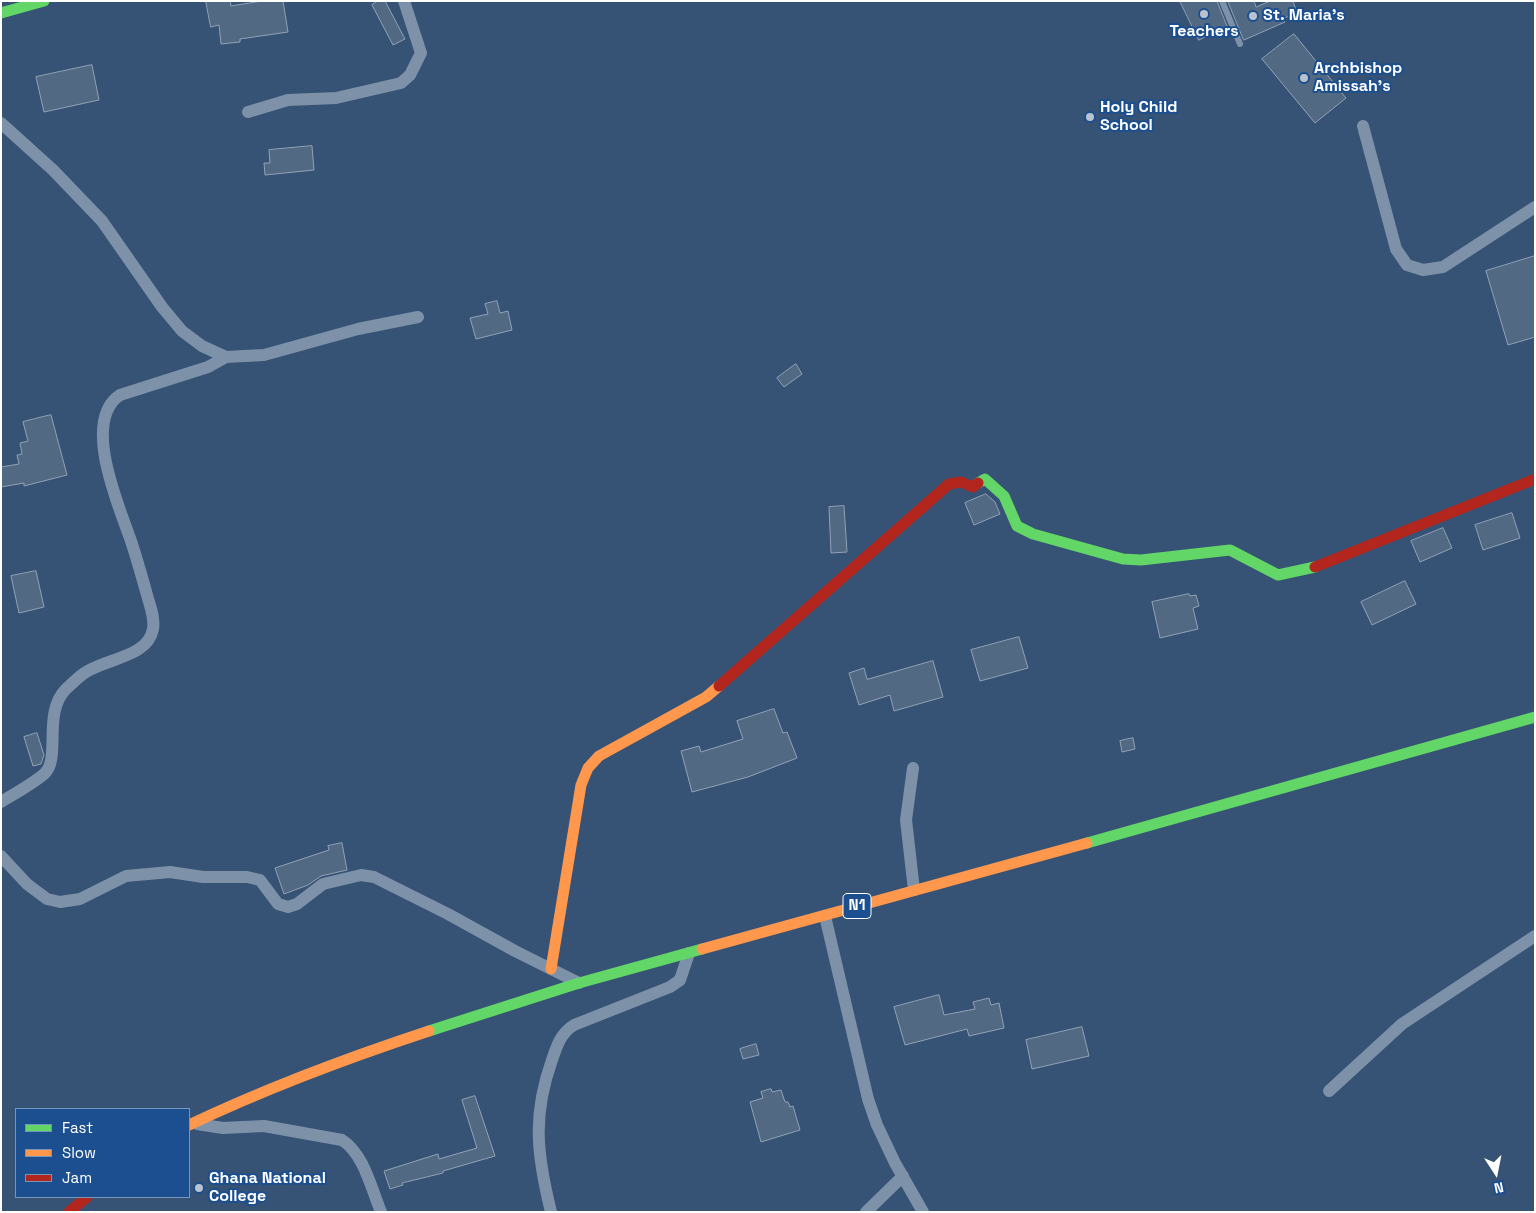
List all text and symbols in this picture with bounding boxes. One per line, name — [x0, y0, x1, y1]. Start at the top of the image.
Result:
place label: St. Maria's — [1263, 6, 1345, 26]
marker: Teachers — [1198, 8, 1210, 20]
marker: St. Maria's — [1247, 10, 1259, 22]
place label: Teachers — [1169, 22, 1239, 42]
place label: Archbishop Amissah's — [1314, 59, 1402, 97]
marker: Archbishop Amissah's — [1298, 72, 1310, 84]
place label: Holy Child School — [1100, 98, 1177, 136]
marker: Holy Child School — [1084, 111, 1096, 123]
road number: N1 — [843, 894, 871, 918]
legend — [15, 1108, 190, 1198]
text: Fast — [62, 1118, 93, 1137]
text: Slow — [62, 1143, 96, 1162]
north arrow — [1471, 1148, 1521, 1198]
text: Jam — [62, 1168, 92, 1187]
place label: Ghana National College — [209, 1169, 326, 1207]
text: N — [1493, 1178, 1505, 1197]
marker: Ghana National College — [193, 1182, 205, 1194]

